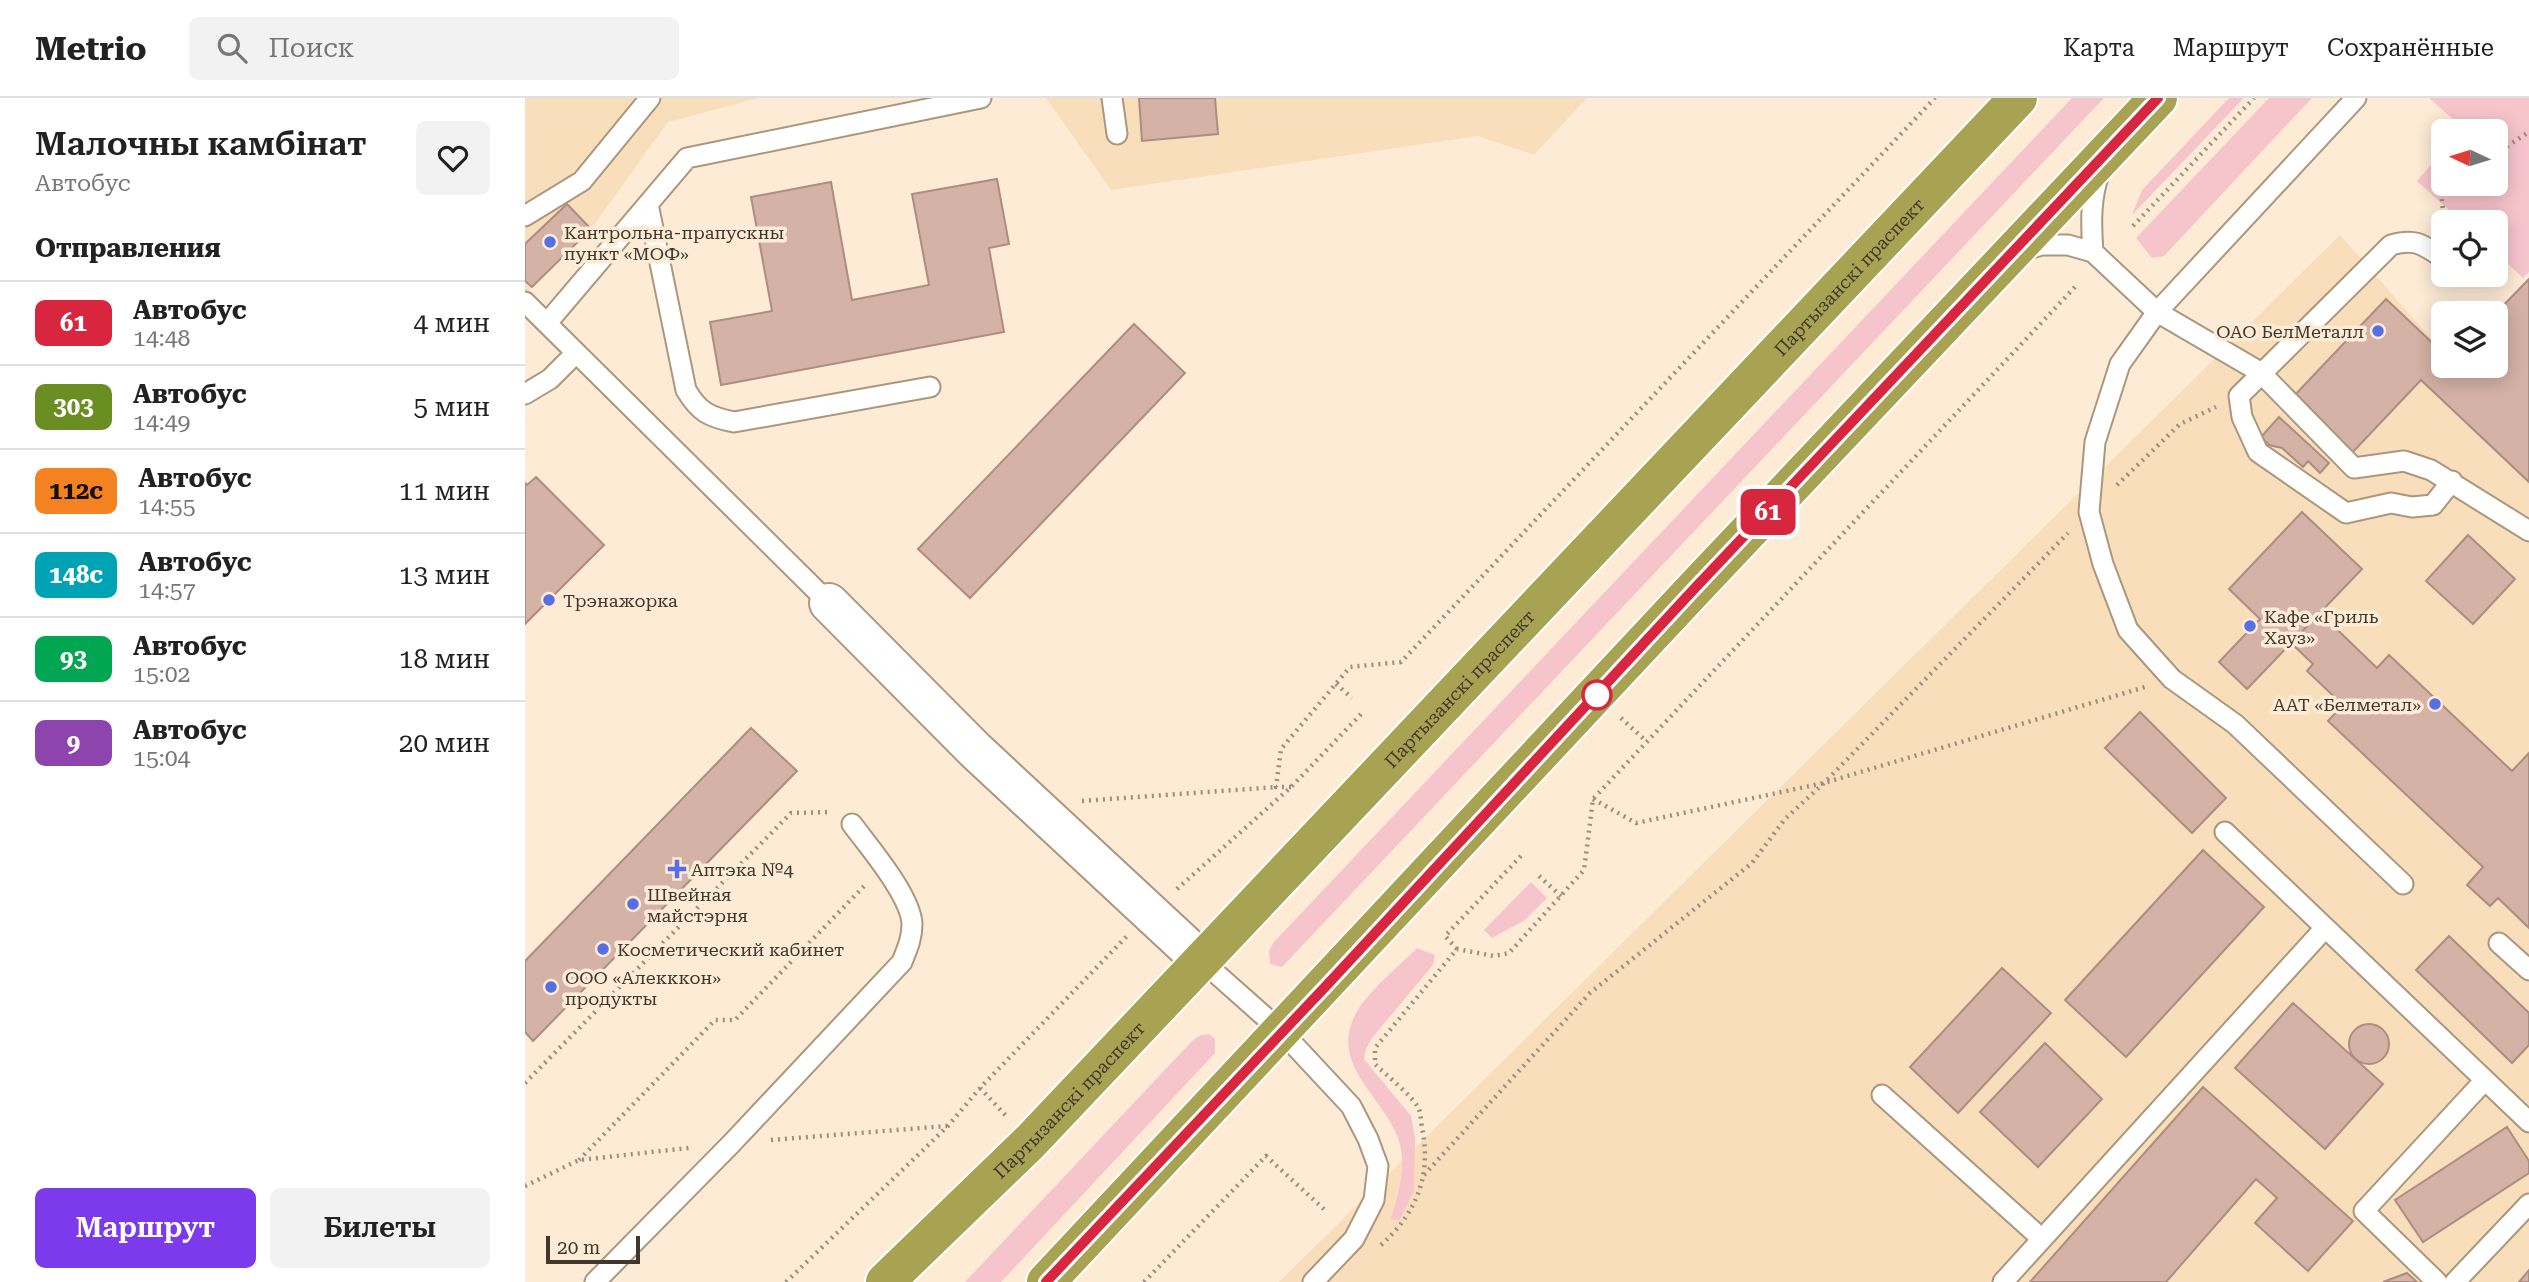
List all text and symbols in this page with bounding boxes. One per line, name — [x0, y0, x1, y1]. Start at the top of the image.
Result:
search box — [189, 17, 679, 80]
text: Metrio — [35, 29, 147, 68]
icon: search — [213, 29, 251, 67]
text: Поиск — [269, 33, 354, 63]
text: Карта — [2063, 34, 2135, 62]
text: Маршрут — [2173, 34, 2289, 62]
text: Сохранённые — [2327, 34, 2494, 62]
north arrow — [2431, 119, 2508, 196]
map controls — [2431, 119, 2508, 378]
button: heart — [416, 121, 490, 195]
text: Малочны камбінат — [35, 124, 367, 163]
text: Автобус — [35, 170, 131, 197]
street label: Партызанскі праспект — [1769, 194, 1928, 360]
button: locate — [2431, 210, 2508, 287]
place label: Кантрольна-прапускны пункт «МОФ» — [564, 222, 784, 264]
text: Отправления — [35, 233, 221, 263]
marker: Кантрольна-прапускны пункт «МОФ» — [542, 234, 558, 250]
text: Автобус — [133, 295, 247, 325]
button: layers — [2431, 301, 2508, 378]
text: 4 мин — [413, 308, 490, 338]
text: 61 — [60, 309, 87, 337]
place label: ОАО БелМеталл — [2216, 321, 2364, 342]
marker: ОАО БелМеталл — [2370, 323, 2386, 339]
text: 14:48 — [133, 325, 190, 352]
text: Автобус — [133, 379, 247, 409]
text: 5 мин — [413, 392, 490, 422]
text: 303 — [53, 393, 94, 421]
text: 14:49 — [133, 409, 190, 436]
text: Автобус — [138, 463, 252, 493]
text: 11 мин — [399, 476, 490, 506]
text: 112с — [49, 477, 103, 505]
line badge: 61 — [1737, 489, 1799, 535]
text: 14:55 — [138, 493, 196, 520]
text: 61 — [1755, 498, 1781, 526]
text: Автобус — [138, 547, 252, 577]
text: 13 мин — [399, 560, 490, 590]
text: 148с — [49, 561, 103, 589]
text: 14:57 — [138, 577, 196, 604]
place label: Трэнажорка — [563, 590, 678, 611]
marker: Трэнажорка — [541, 592, 557, 608]
street label: Партызанскі праспект — [1380, 605, 1539, 772]
place label: Кафе «Гриль Хауз» — [2264, 606, 2379, 648]
marker: Кафе «Гриль Хауз» — [2242, 618, 2258, 634]
text: Автобус — [133, 631, 247, 661]
text: 18 мин — [399, 644, 490, 674]
text: 93 — [60, 645, 87, 673]
text: 15:02 — [133, 661, 190, 688]
unlabelled marker — [1582, 680, 1612, 710]
place label: ААТ «Белметал» — [2273, 694, 2421, 715]
marker: ААТ «Белметал» — [2427, 696, 2443, 712]
text: Автобус — [133, 715, 247, 745]
text: 20 мин — [399, 728, 490, 758]
text: 9 — [67, 729, 80, 757]
text: 15:04 — [133, 745, 190, 772]
place label: Аптэка №4 — [691, 859, 794, 880]
marker: Аптэка №4 — [669, 861, 685, 877]
place label: Швейная майстэрня — [647, 884, 748, 926]
marker: Швейная майстэрня — [625, 896, 641, 912]
place label: Косметический кабинет — [617, 939, 844, 960]
marker: Косметический кабинет — [595, 941, 611, 957]
place label: ООО «Алекккон» продукты — [565, 967, 721, 1009]
marker: ООО «Алекккон» продукты — [543, 979, 559, 995]
street label: Партызанскі праспект — [989, 1017, 1149, 1182]
button: Маршрут — [35, 1188, 256, 1268]
button: Билеты — [270, 1188, 490, 1268]
scale bar — [546, 1233, 641, 1265]
text: 20 m — [557, 1236, 600, 1259]

